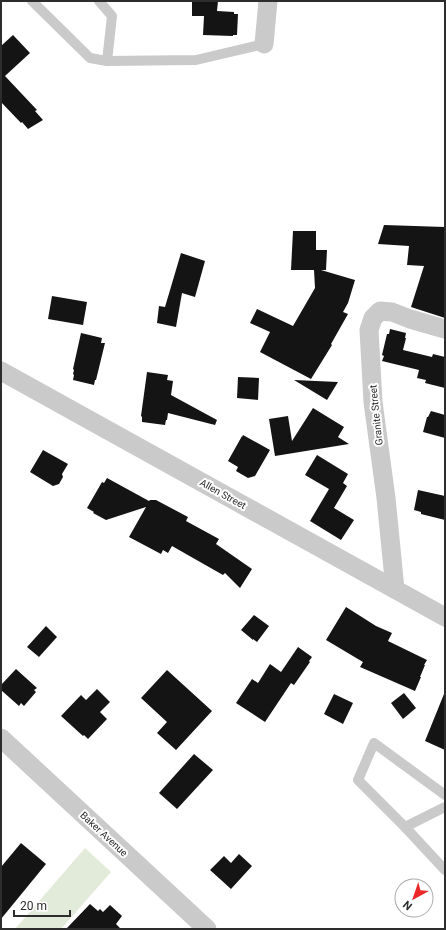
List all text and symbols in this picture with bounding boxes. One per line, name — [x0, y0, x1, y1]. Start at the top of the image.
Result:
street label: Granite Street — [367, 384, 385, 446]
street label: Allen Street — [198, 477, 248, 511]
street label: Baker Avenue — [78, 809, 130, 859]
north arrow — [394, 878, 434, 918]
scale bar — [14, 892, 70, 918]
text: N — [401, 898, 415, 913]
text: 20 m — [20, 899, 47, 913]

